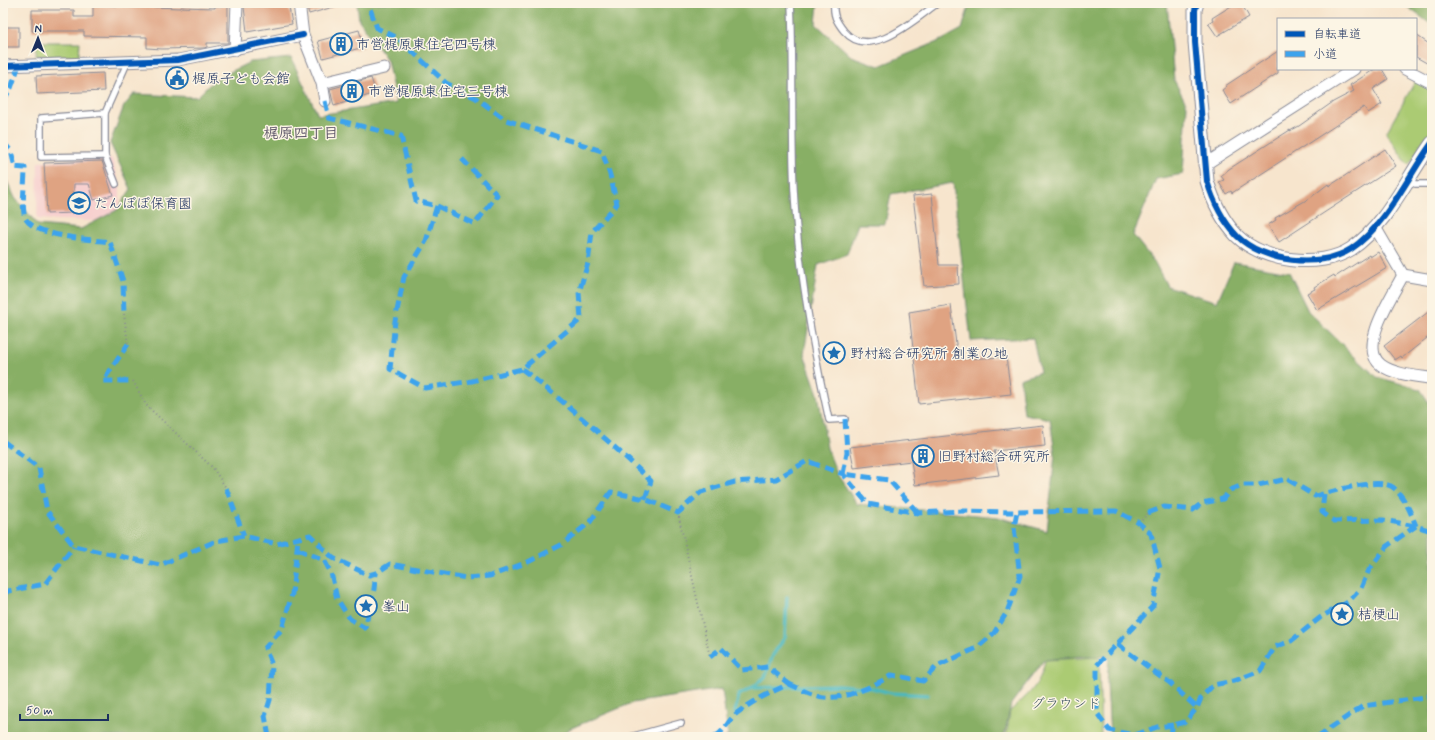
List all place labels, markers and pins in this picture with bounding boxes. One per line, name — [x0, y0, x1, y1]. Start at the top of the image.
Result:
building icon: 市営梶原東住宅四号棟 — [328, 31, 354, 57]
place label: 市営梶原東住宅四号棟 — [356, 36, 497, 54]
public building icon: 梶原子ども会館 — [164, 65, 190, 91]
place label: 梶原子ども会館 — [192, 70, 290, 88]
building icon: 市営梶原東住宅三号棟 — [339, 78, 365, 104]
place label: 市営梶原東住宅三号棟 — [368, 83, 509, 101]
school or university icon: たんぽぽ保育園 — [66, 190, 92, 216]
place label: たんぽぽ保育園 — [94, 195, 192, 213]
place icon: 野村総合研究所 創業の地 — [821, 340, 847, 366]
place label: 野村総合研究所 創業の地 — [850, 345, 1008, 363]
building icon: 旧野村総合研究所 — [910, 443, 936, 469]
place label: 旧野村総合研究所 — [938, 448, 1050, 466]
place icon: 峯山 — [353, 593, 379, 619]
place label: 峯山 — [382, 598, 410, 616]
place icon: 桔梗山 — [1329, 601, 1355, 627]
place label: 桔梗山 — [1358, 606, 1400, 624]

